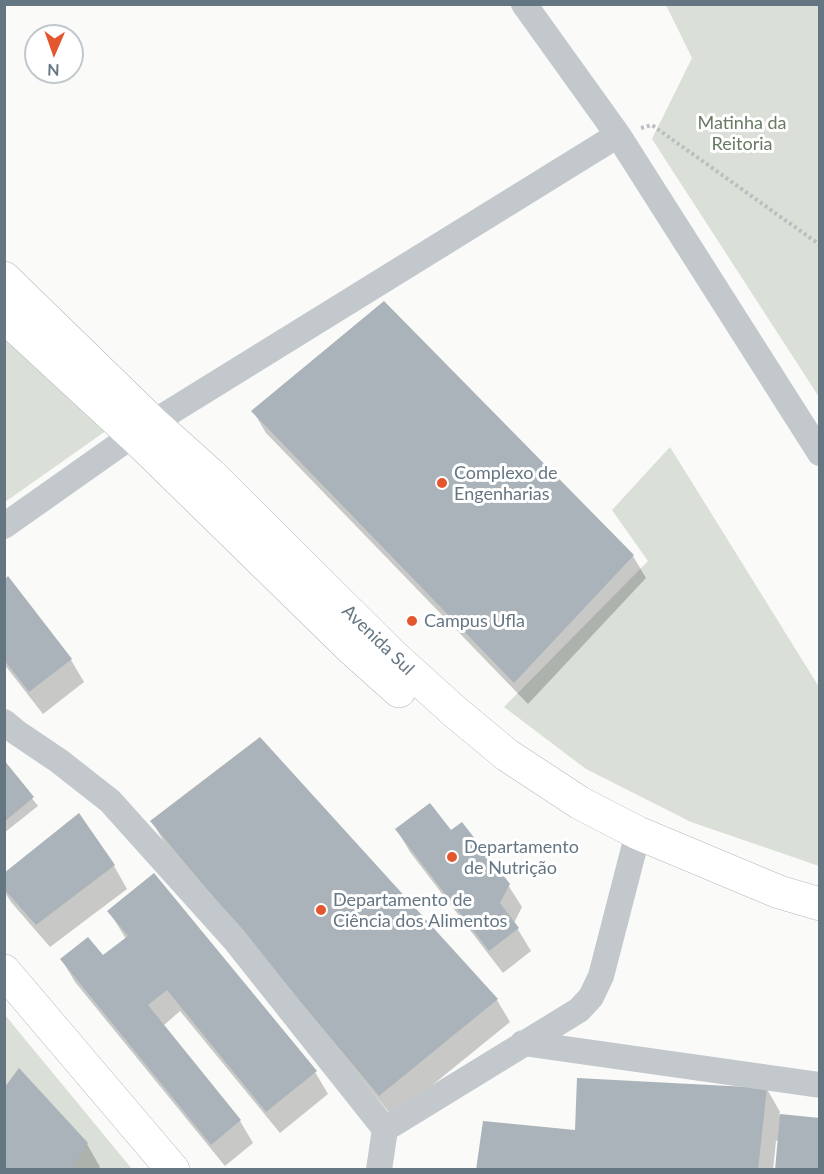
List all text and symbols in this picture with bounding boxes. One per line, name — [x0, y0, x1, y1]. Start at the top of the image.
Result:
north arrow — [24, 24, 84, 84]
text: N — [47, 61, 60, 80]
park label: Matinha da Reitoria — [697, 112, 787, 154]
place label: Complexo de Engenharias — [454, 462, 558, 504]
marker: Complexo de Engenharias — [435, 476, 449, 490]
street label: Avenida Sul — [337, 600, 419, 680]
place label: Campus Ufla — [424, 610, 525, 632]
marker: Campus Ufla — [405, 614, 419, 628]
place label: Departamento de Nutrição — [464, 836, 579, 878]
marker: Departamento de Nutrição — [445, 850, 459, 864]
place label: Departamento de Ciência dos Alimentos — [333, 889, 507, 932]
marker: Departamento de Ciência dos Alimentos — [314, 903, 328, 917]

